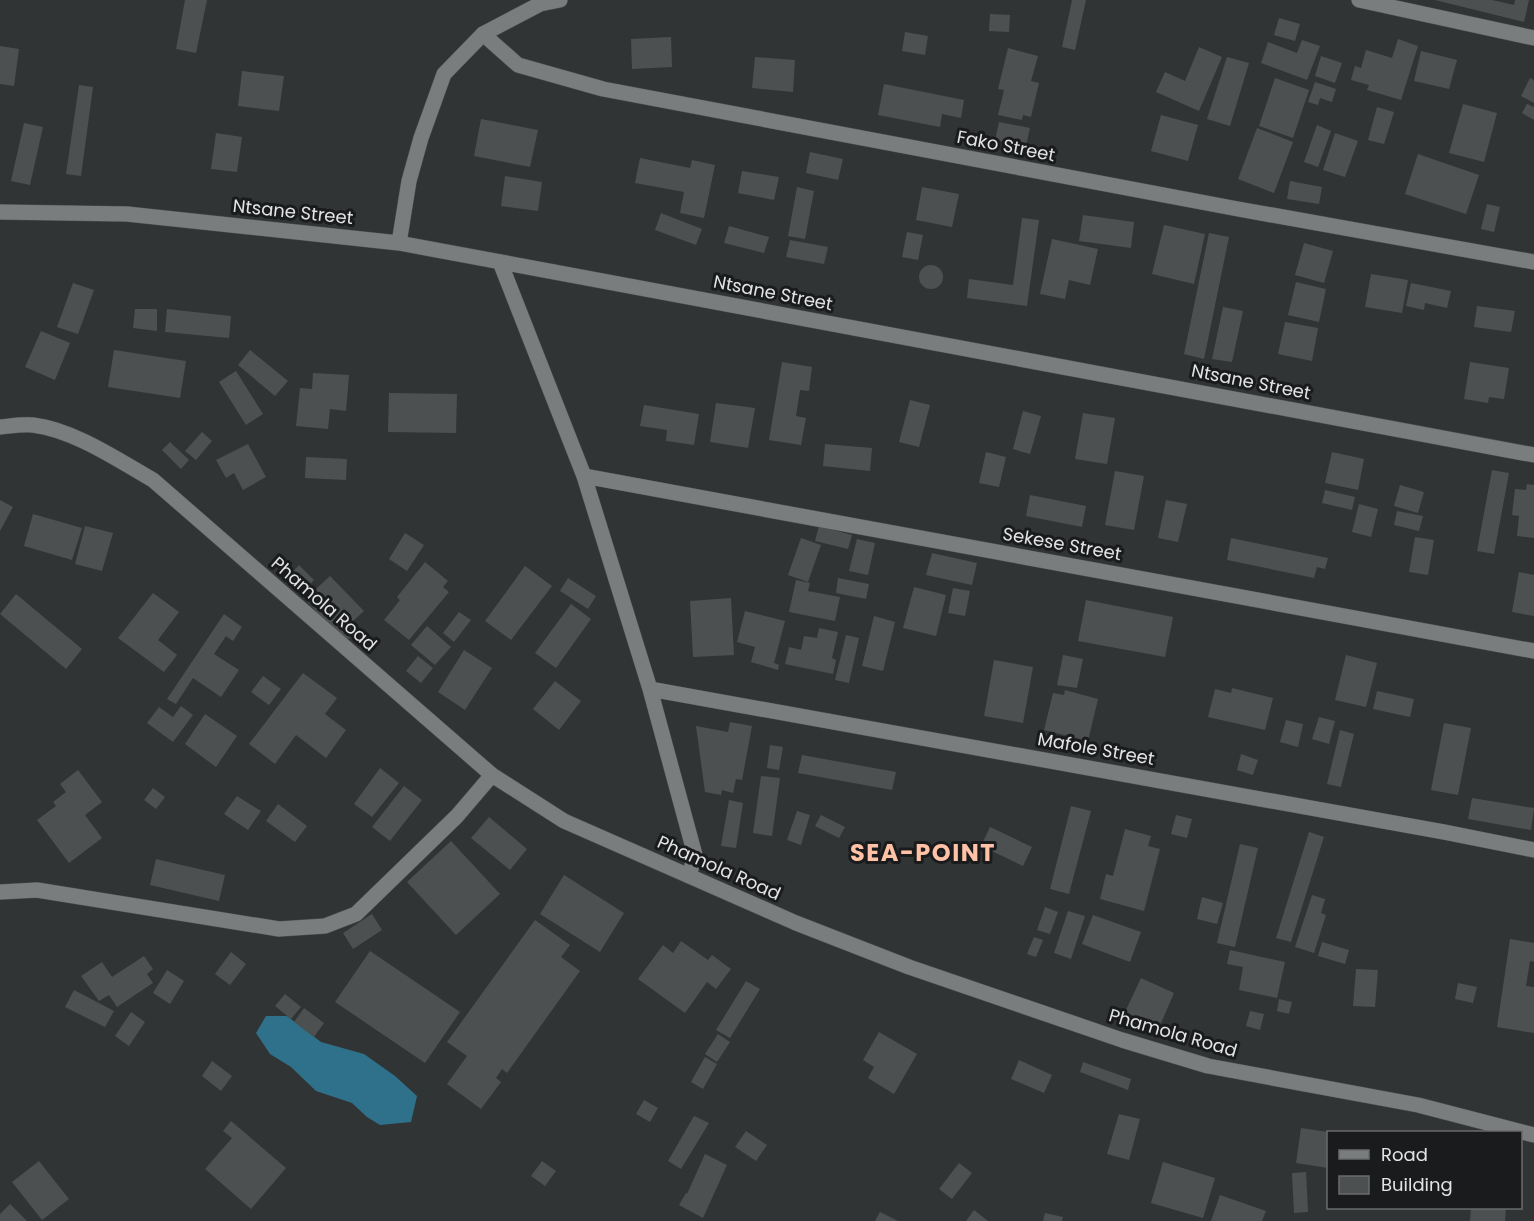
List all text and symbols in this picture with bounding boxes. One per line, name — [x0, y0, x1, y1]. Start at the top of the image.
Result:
street label: Fako Street — [955, 124, 1057, 167]
street label: Ntsane Street — [232, 193, 355, 230]
street label: Ntsane Street — [711, 269, 835, 316]
street label: Ntsane Street — [1189, 358, 1313, 405]
street label: Sekese Street — [1001, 521, 1123, 566]
street label: Phamola Road — [266, 551, 382, 656]
street label: Mafole Street — [1036, 726, 1156, 771]
street label: Phamola Road — [654, 829, 785, 906]
district label: SEA-POINT — [850, 836, 996, 869]
street label: Phamola Road — [1106, 1002, 1240, 1063]
legend — [1327, 1131, 1522, 1209]
text: Road — [1381, 1142, 1428, 1167]
text: Building — [1381, 1172, 1453, 1197]

